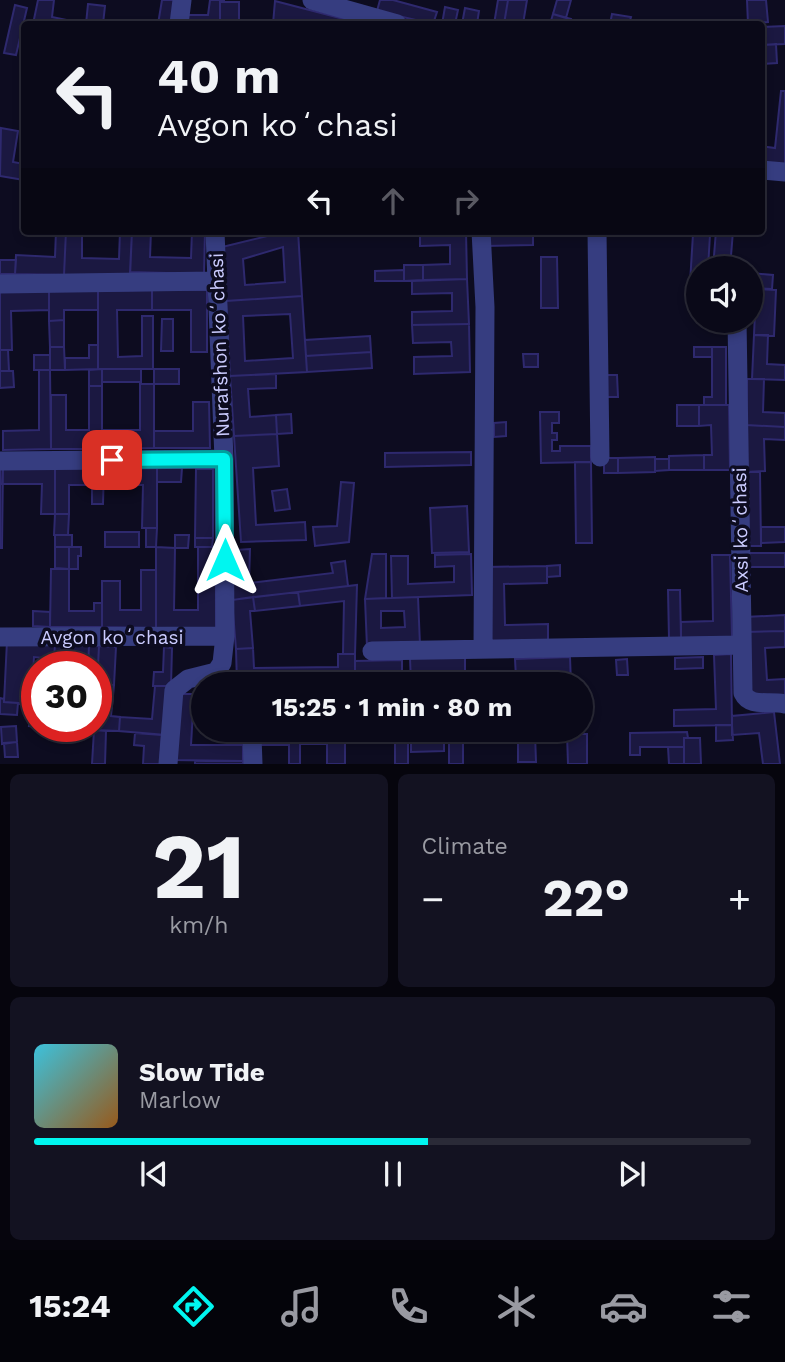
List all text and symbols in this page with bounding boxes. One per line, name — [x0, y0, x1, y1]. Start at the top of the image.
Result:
text: 40 m — [157, 47, 280, 105]
icon: left — [42, 49, 133, 140]
text: Avgon koʻchasi — [157, 106, 398, 144]
icon: left — [301, 182, 339, 220]
icon: ahead — [374, 182, 412, 220]
icon: right — [447, 182, 485, 220]
street label: Nurafshon koʻchasi — [205, 253, 234, 437]
map controls — [686, 256, 763, 333]
button: sound — [686, 256, 763, 333]
pin — [82, 430, 142, 490]
icon: arrive — [93, 441, 131, 479]
street label: Axsi koʻchasi — [728, 467, 753, 593]
position arrow — [188, 523, 262, 597]
street label: Avgon koʻchasi — [41, 626, 184, 649]
speed limit sign: 30 — [21, 651, 112, 742]
text: 15:25 · 1 min · 80 m — [272, 692, 512, 722]
text: 21 — [152, 813, 245, 920]
text: Climate — [422, 833, 508, 860]
text: 22° — [542, 868, 630, 929]
text: − — [422, 877, 444, 921]
text: + — [728, 877, 751, 921]
text: km/h — [169, 912, 228, 939]
text: Slow Tide — [139, 1057, 265, 1087]
text: Marlow — [139, 1087, 221, 1114]
icon: previous — [135, 1155, 173, 1193]
icon: pause — [374, 1155, 412, 1193]
icon: next — [613, 1155, 651, 1193]
icon: directions — [169, 1282, 218, 1331]
icon: music — [277, 1282, 326, 1331]
icon: phone — [384, 1282, 433, 1331]
icon: climate — [492, 1282, 541, 1331]
icon: car — [599, 1282, 648, 1331]
icon: filters — [707, 1282, 756, 1331]
text: 15:24 — [29, 1287, 111, 1325]

